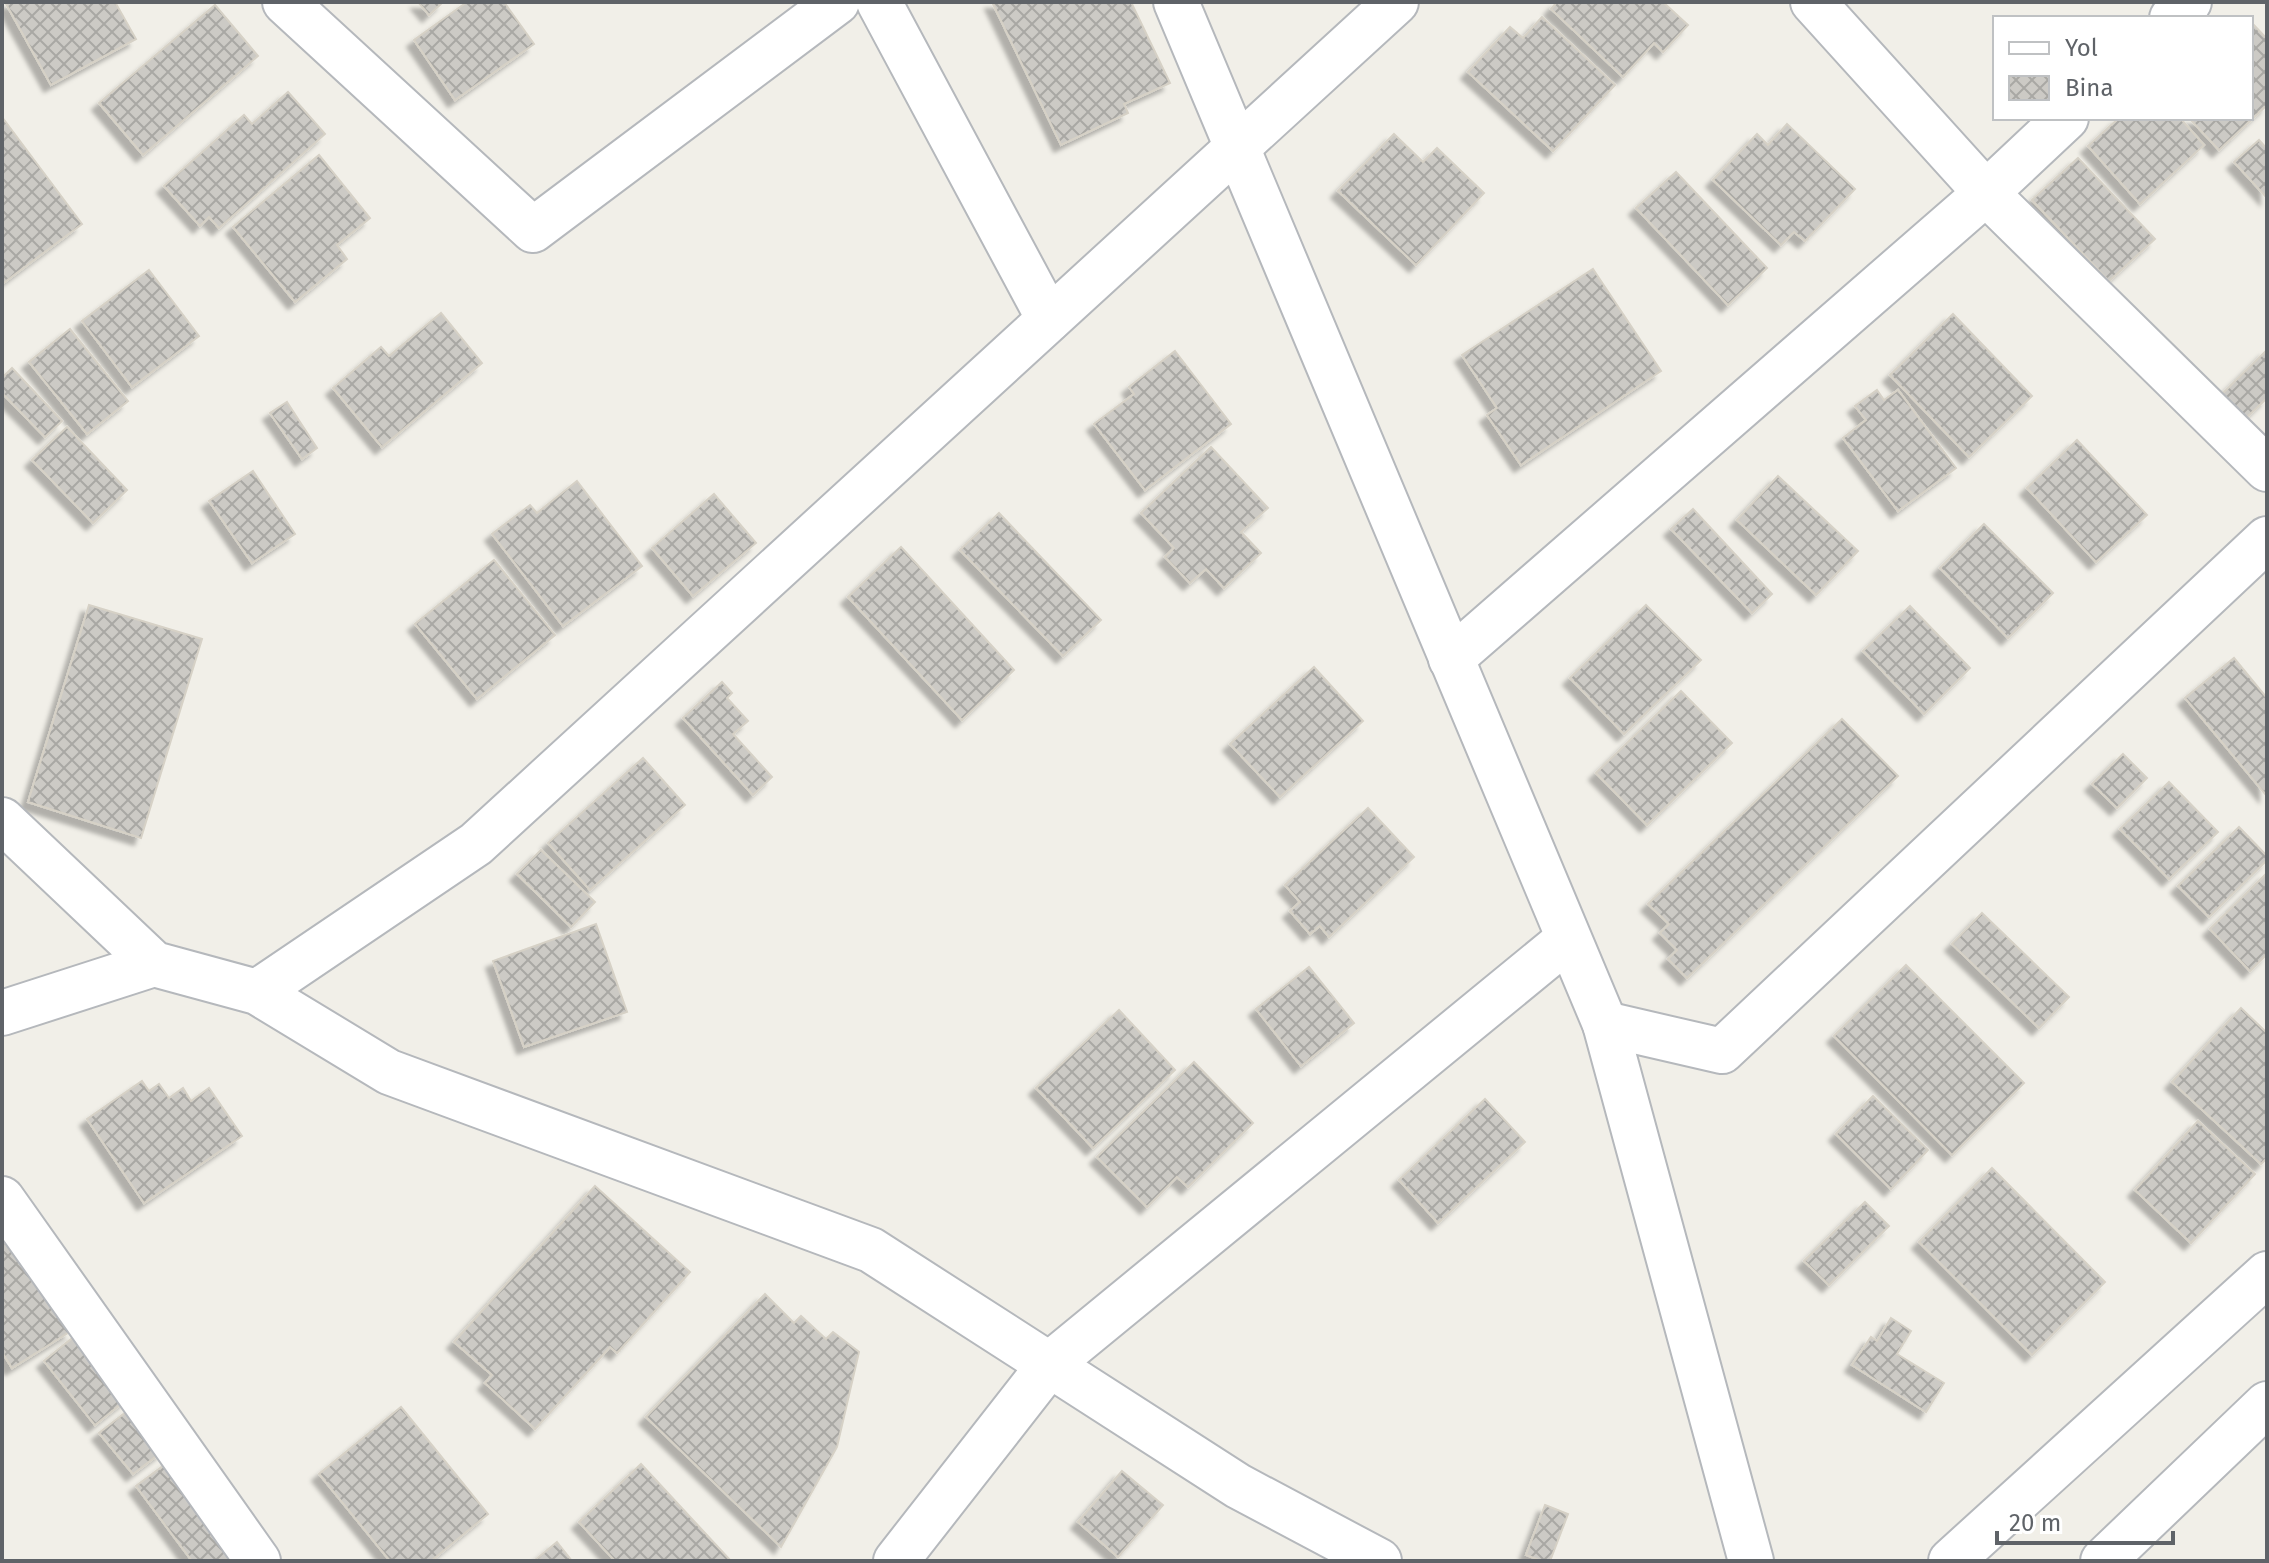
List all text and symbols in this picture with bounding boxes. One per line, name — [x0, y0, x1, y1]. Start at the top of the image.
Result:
legend — [1993, 16, 2253, 120]
text: Yol — [2065, 34, 2098, 62]
text: Bina — [2065, 74, 2113, 102]
scale bar — [1997, 1495, 2173, 1545]
text: 20 m — [2009, 1509, 2061, 1537]

